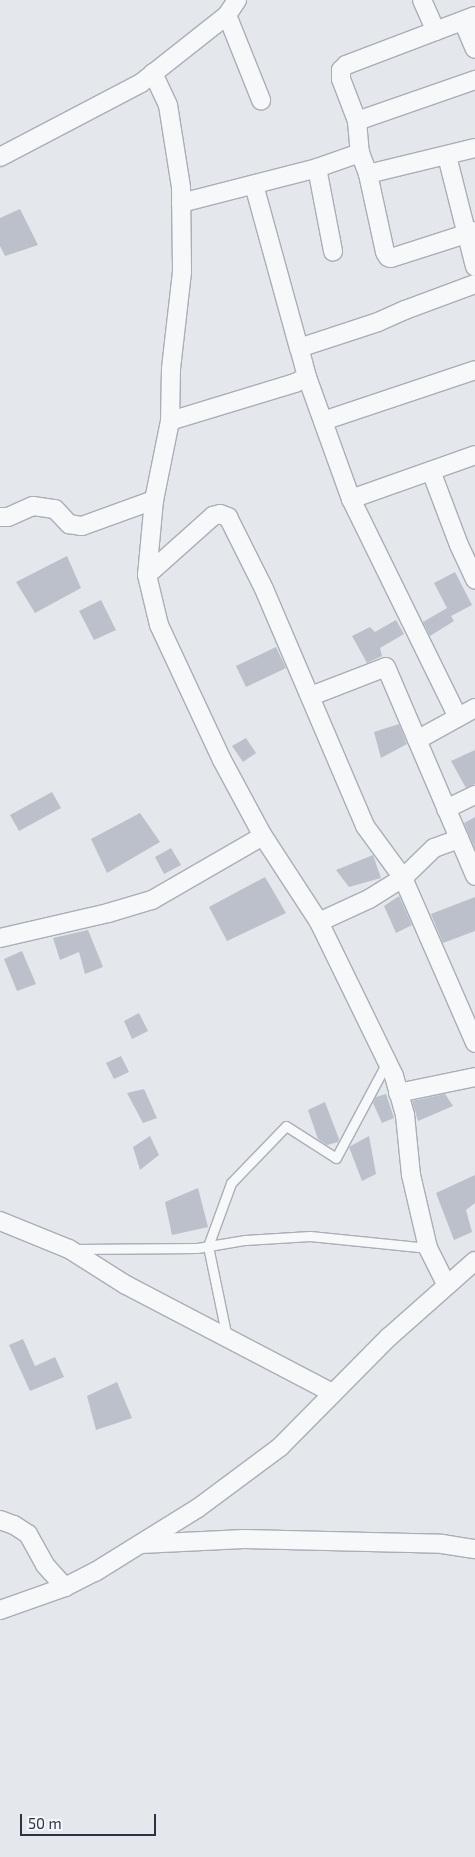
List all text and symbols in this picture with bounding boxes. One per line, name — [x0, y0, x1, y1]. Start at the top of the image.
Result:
scale bar — [22, 1804, 159, 1836]
text: 50 m — [28, 1814, 62, 1832]

